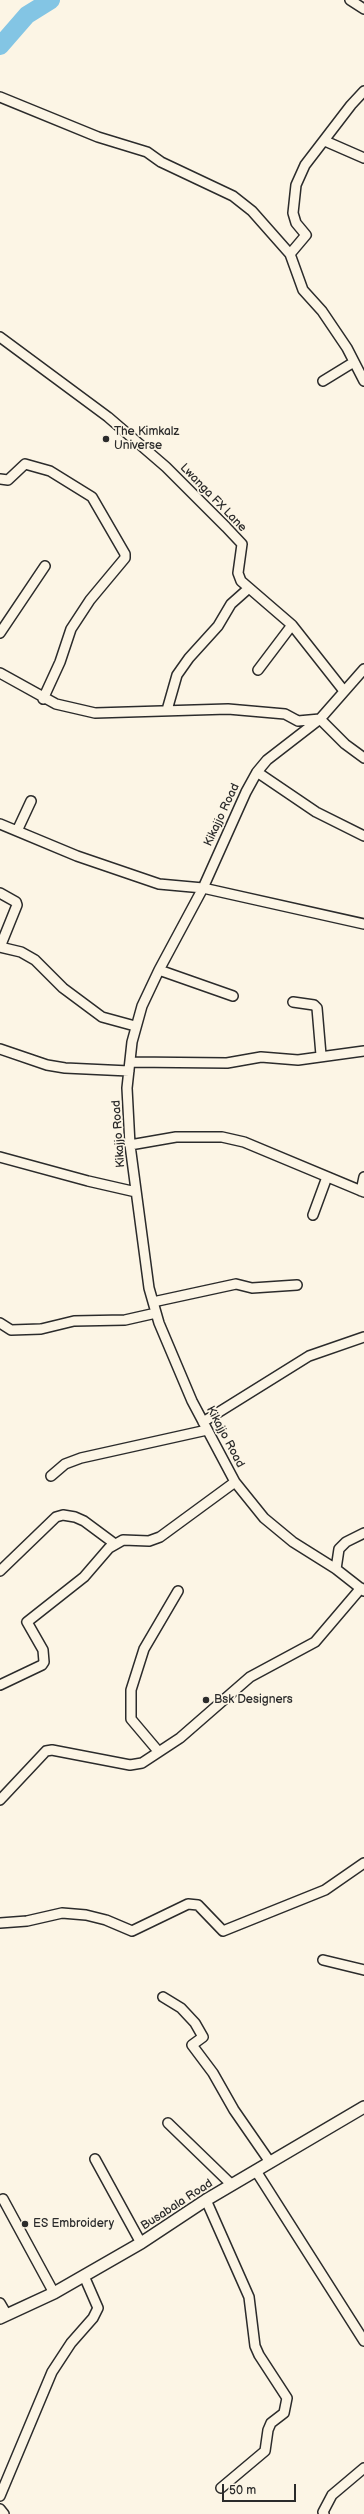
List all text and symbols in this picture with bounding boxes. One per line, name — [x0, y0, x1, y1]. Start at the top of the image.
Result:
place label: The Kimkalz Universe — [114, 425, 179, 453]
marker: The Kimkalz Universe — [101, 434, 111, 444]
street label: Lwanga FX Lane — [177, 461, 249, 535]
street label: Kikajjo Road — [201, 781, 243, 849]
street label: Kikajjo Road — [109, 1100, 129, 1168]
street label: Kikajjo Road — [203, 1404, 247, 1470]
place label: Bsk Designers — [214, 1693, 293, 1707]
marker: Bsk Designers — [201, 1695, 211, 1705]
street label: Busabala Road — [138, 2176, 216, 2234]
place label: ES Embroidery — [33, 2217, 114, 2231]
marker: ES Embroidery — [20, 2219, 30, 2229]
scale bar — [224, 2476, 298, 2502]
text: 50 m — [229, 2483, 256, 2498]

